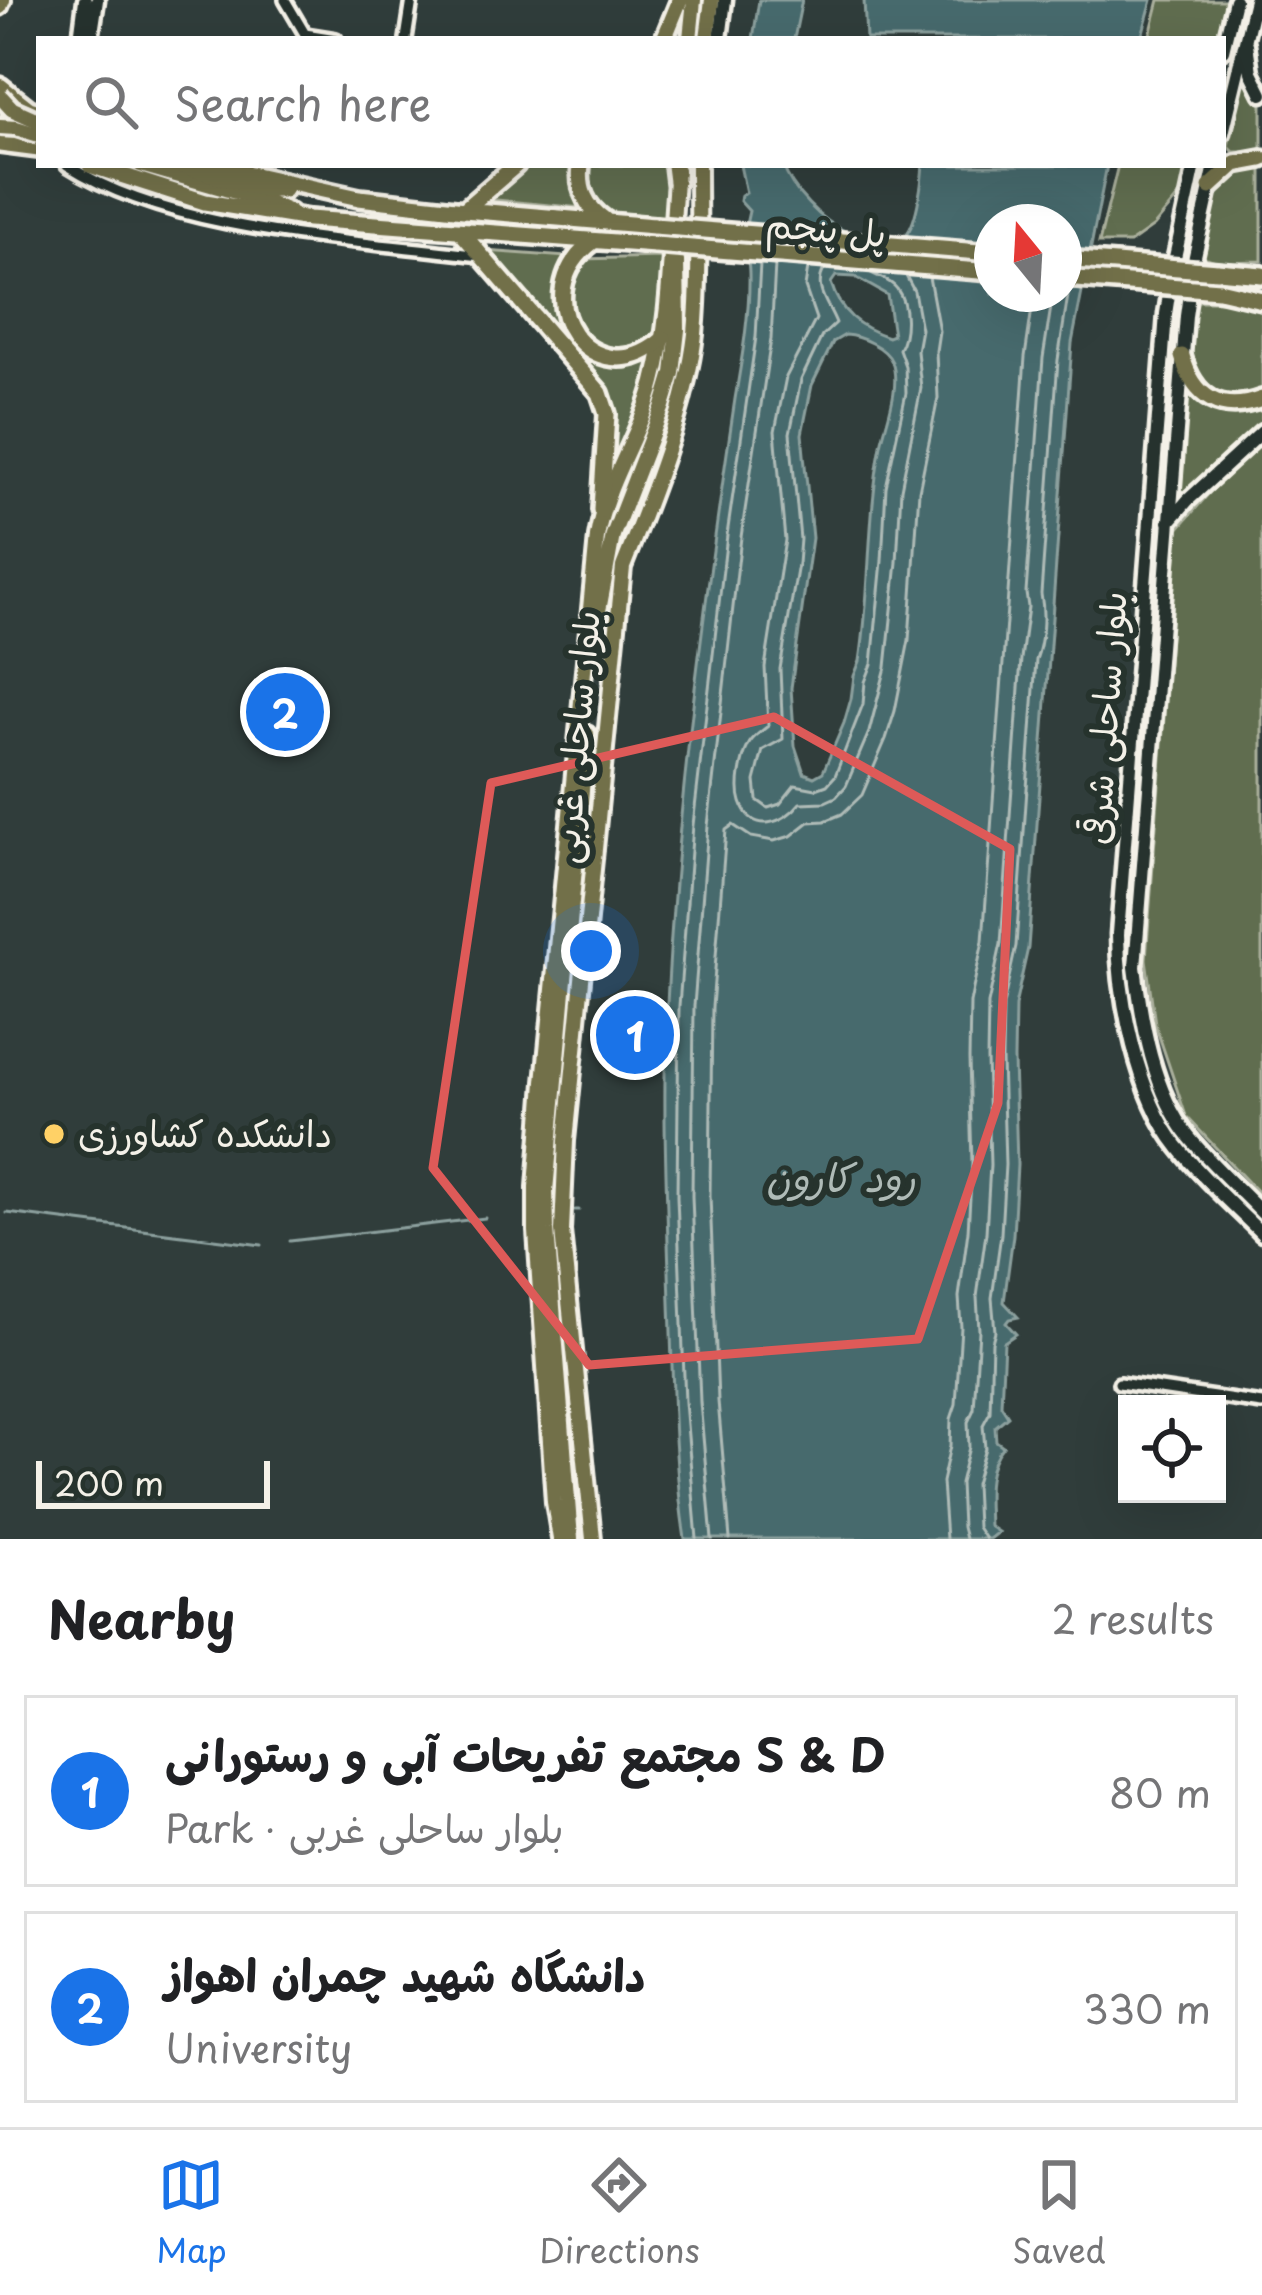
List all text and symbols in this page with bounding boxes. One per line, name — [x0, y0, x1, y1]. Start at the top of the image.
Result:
search box — [36, 36, 1226, 168]
text: Search here — [174, 68, 431, 136]
icon: search — [78, 69, 144, 135]
street label: پل پنجم — [763, 195, 889, 262]
north arrow — [974, 204, 1082, 312]
street label: بلوار ساحلی شرقی — [1067, 589, 1139, 846]
street label: بلوار ساحلی غربی — [536, 608, 612, 866]
pin: 2 — [246, 667, 324, 757]
your location — [561, 921, 621, 981]
pin: 1 — [596, 990, 674, 1080]
place label: دانشکده کشاورزی — [78, 1105, 332, 1159]
marker: دانشکده کشاورزی — [41, 1121, 67, 1147]
water label: رود کارون — [766, 1146, 916, 1205]
map controls — [1118, 1395, 1226, 1503]
button: locate — [1118, 1395, 1226, 1503]
scale bar — [36, 1455, 270, 1508]
text: 200 m — [54, 1457, 164, 1507]
text: Nearby — [48, 1579, 235, 1656]
text: 2 results — [1052, 1588, 1214, 1647]
text: مجتمع تفریحات آبی و رستورانی S & D — [165, 1719, 886, 1787]
text: 1 — [81, 1762, 99, 1821]
text: 80 m — [1109, 1762, 1211, 1821]
text: Park · بلوار ساحلی غربی — [165, 1797, 564, 1856]
text: دانشگاه شهید چمران اهواز — [165, 1939, 646, 2007]
text: 2 — [76, 1978, 104, 2037]
text: 330 m — [1083, 1978, 1211, 2037]
text: University — [165, 2017, 352, 2076]
tab: Map — [156, 2152, 227, 2274]
tab: Directions — [539, 2152, 700, 2274]
tab: Saved — [1012, 2152, 1106, 2274]

